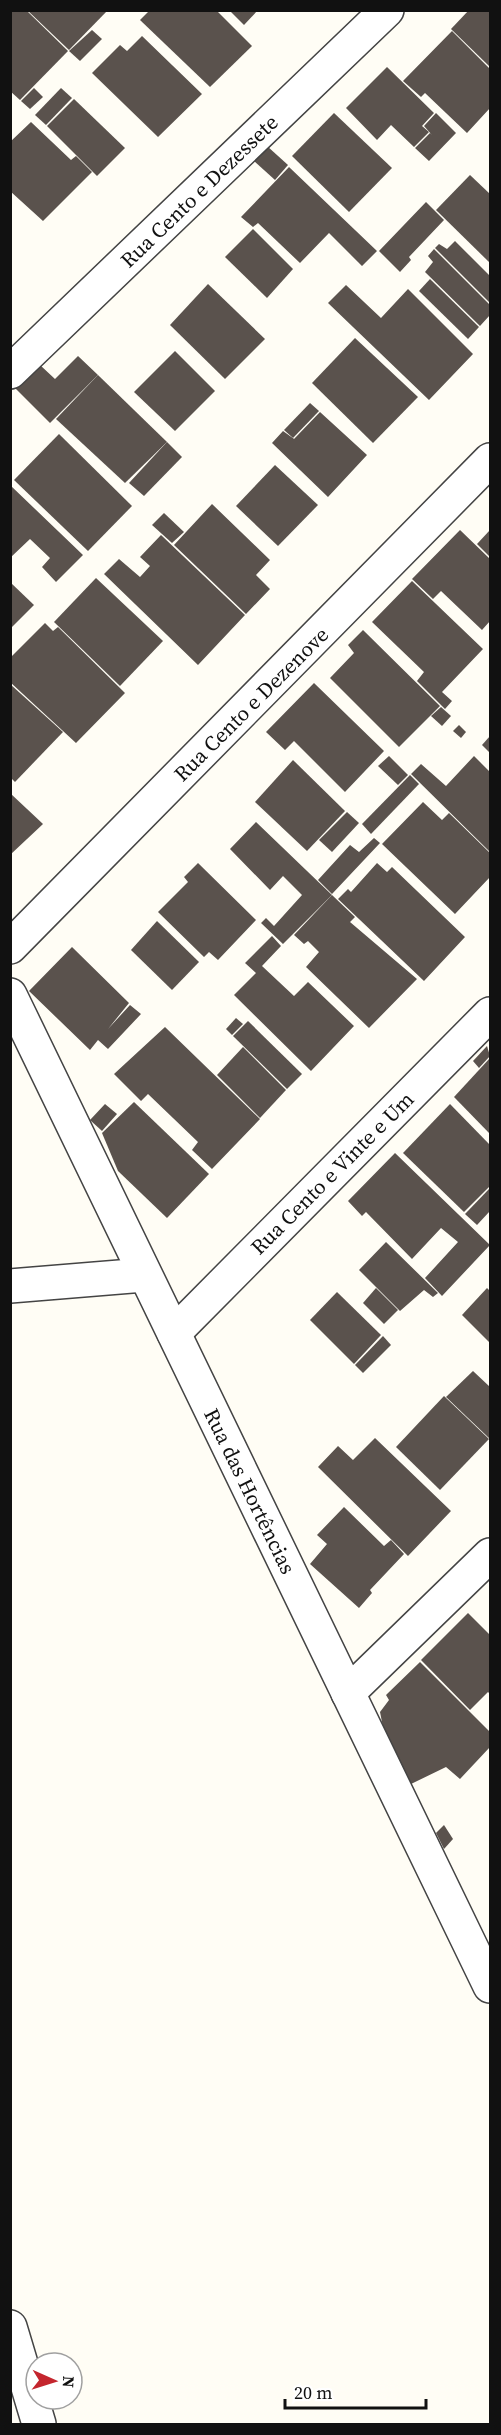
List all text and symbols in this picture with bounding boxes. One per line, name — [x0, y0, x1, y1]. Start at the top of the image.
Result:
street label: Rua Cento e Dezessete — [114, 108, 284, 274]
street label: Rua Cento e Dezenove — [167, 620, 335, 788]
street label: Rua Cento e Vinte e Um — [244, 1085, 420, 1261]
street label: Rua das Hortências — [197, 1403, 303, 1579]
north arrow — [24, 2351, 84, 2411]
scale bar — [285, 2372, 426, 2410]
text: N — [58, 2375, 80, 2389]
text: 20 m — [294, 2380, 332, 2405]

